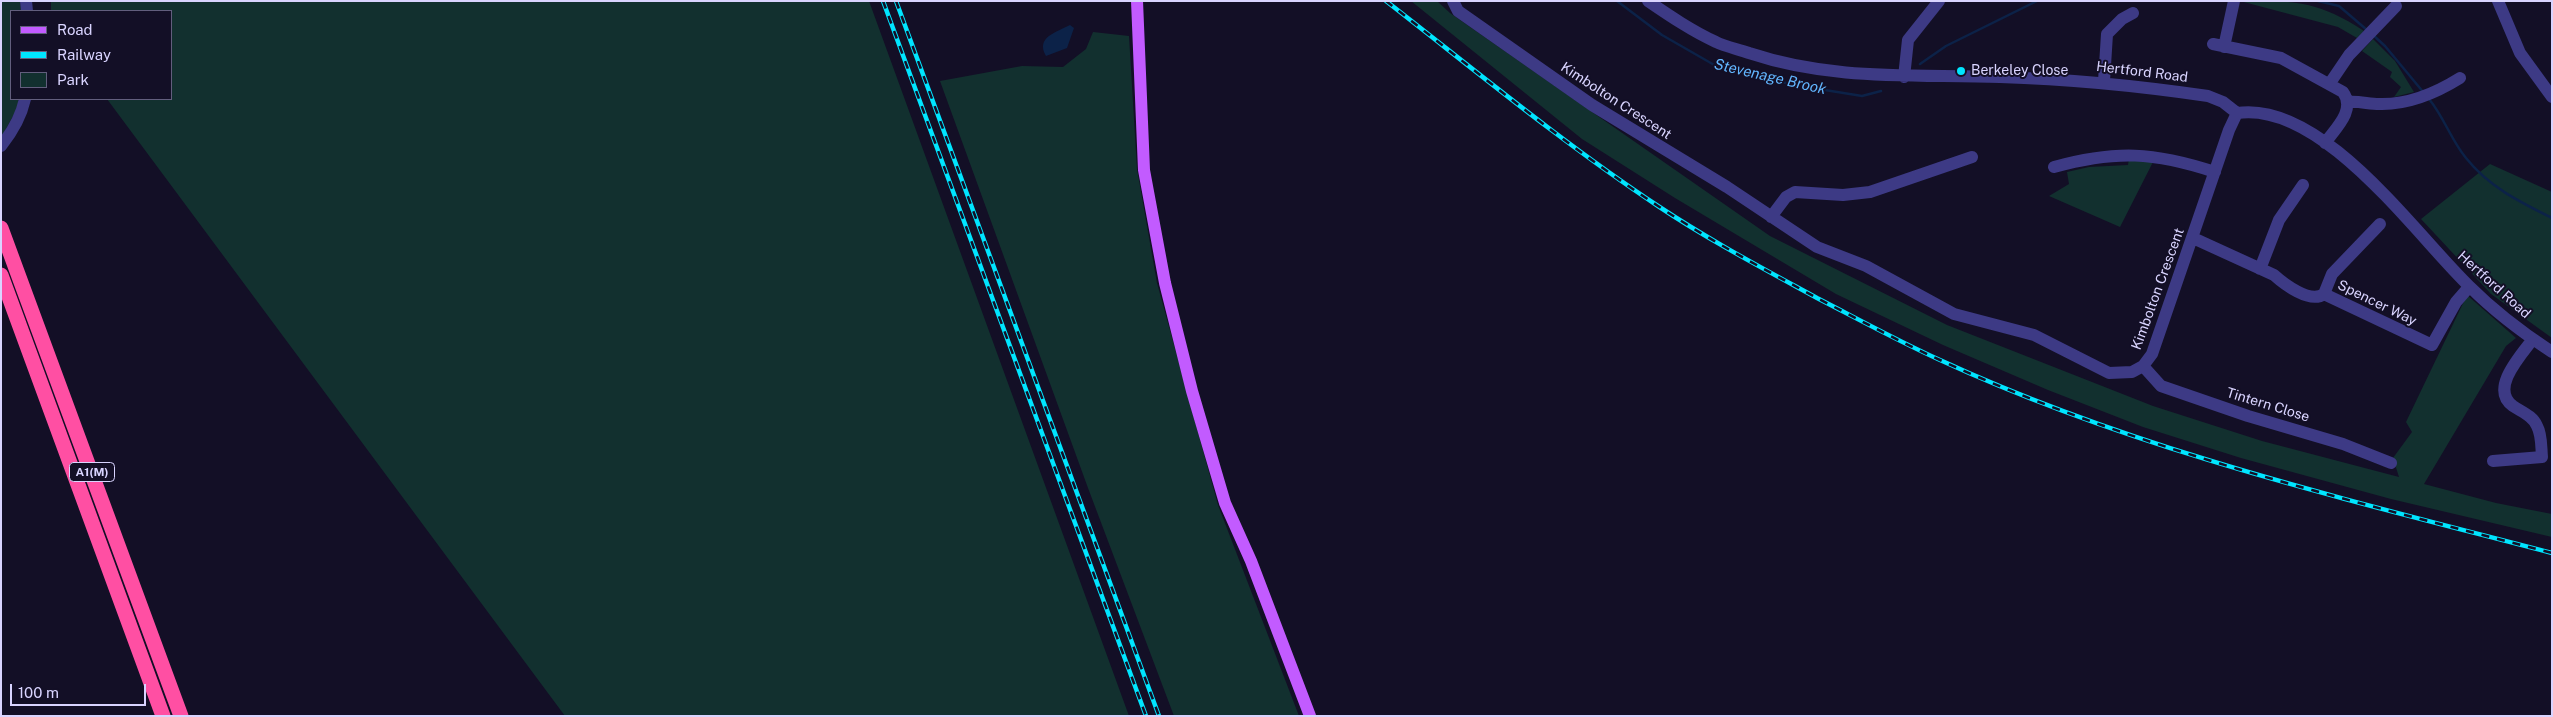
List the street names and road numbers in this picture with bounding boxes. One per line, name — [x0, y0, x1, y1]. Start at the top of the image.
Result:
street label: Hertford Road — [2095, 58, 2189, 86]
street label: Kimbolton Crescent — [1558, 59, 1674, 143]
street label: Kimbolton Crescent — [2128, 226, 2188, 352]
street label: Hertford Road — [2454, 248, 2534, 322]
street label: Spencer Way — [2335, 277, 2419, 329]
street label: Tintern Close — [2224, 384, 2312, 426]
road number: A1(M) — [70, 462, 114, 482]

